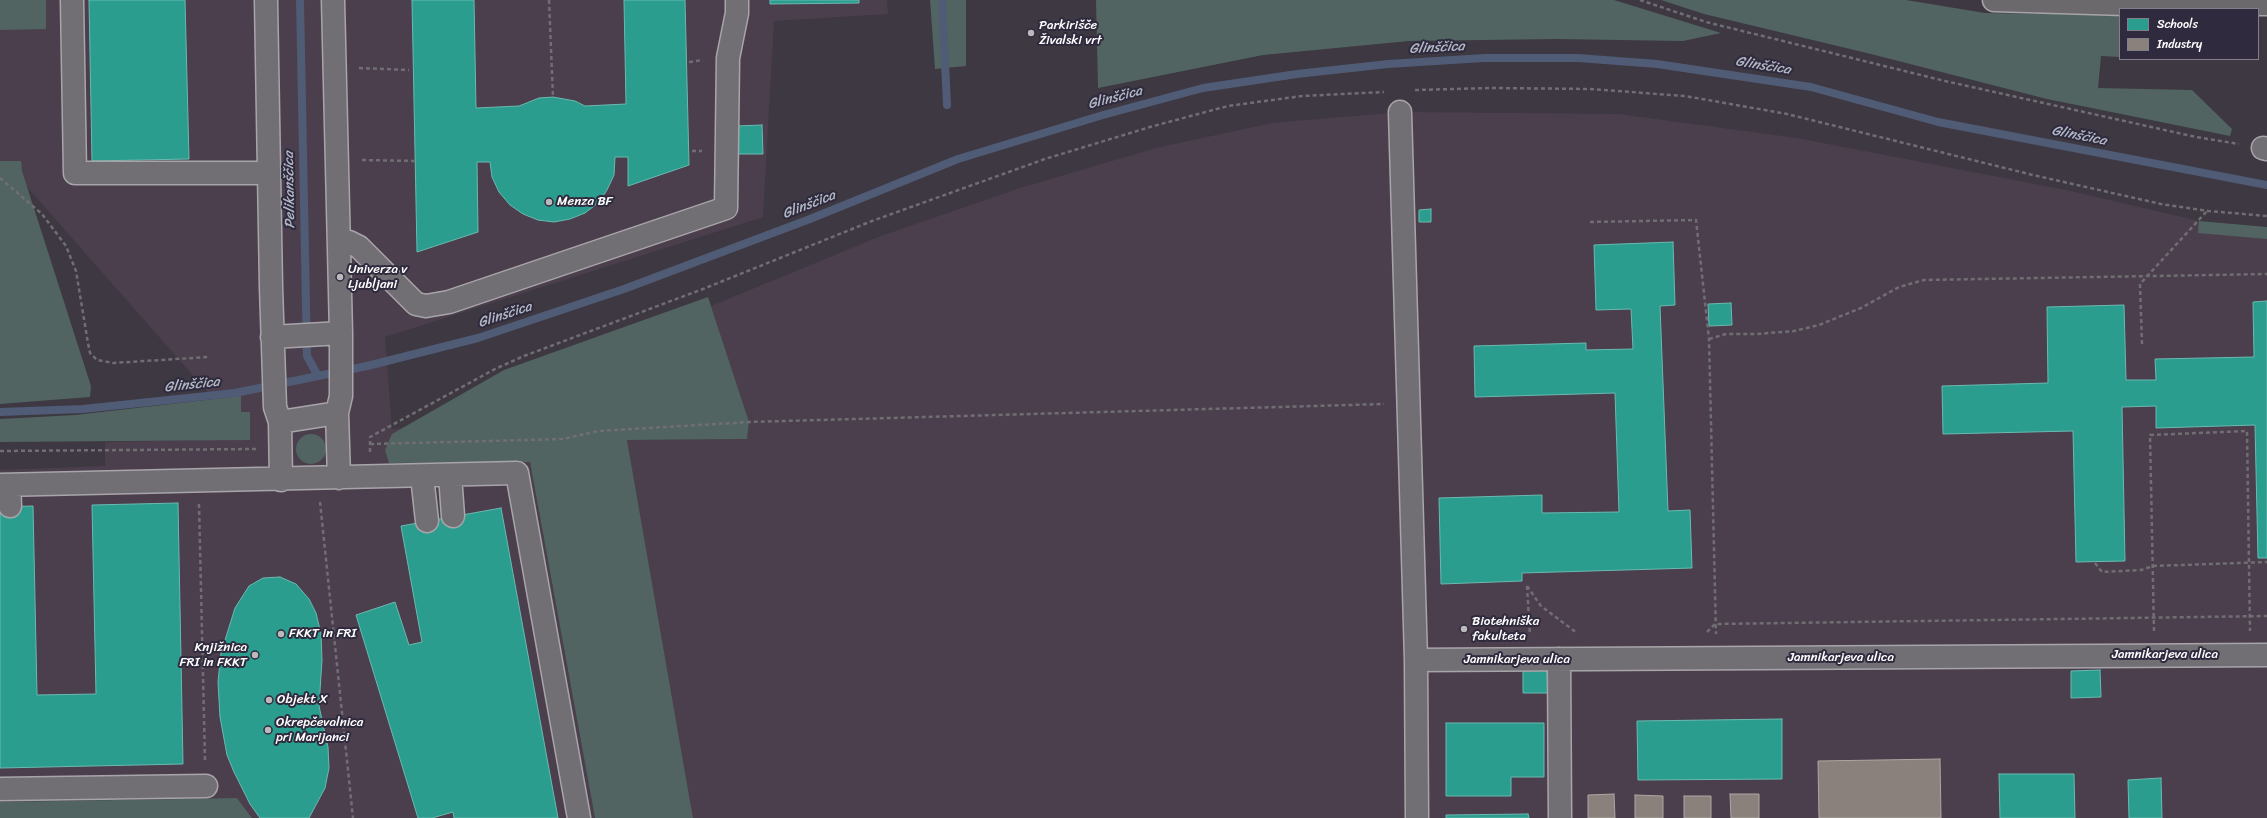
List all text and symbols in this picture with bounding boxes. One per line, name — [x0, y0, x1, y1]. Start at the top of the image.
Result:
legend — [2119, 8, 2259, 60]
text: Schools — [2157, 13, 2198, 35]
place label: Parkirišče Živalski vrt — [1039, 18, 1102, 49]
marker: Parkirišče Živalski vrt — [1026, 28, 1036, 38]
text: Industry — [2157, 33, 2202, 55]
water label: Glinščica — [1409, 38, 1465, 58]
water label: Glinščica — [1734, 53, 1792, 79]
water label: Glinščica — [1086, 83, 1144, 113]
water label: Glinščica — [2050, 122, 2108, 150]
water label: Pelikanščica — [281, 151, 299, 229]
water label: Glinščica — [780, 187, 838, 223]
place label: Menza BF — [557, 194, 613, 210]
marker: Menza BF — [544, 197, 554, 207]
place label: Univerza v Ljubljani — [348, 262, 407, 293]
marker: Univerza v Ljubljani — [335, 272, 345, 282]
water label: Glinščica — [476, 298, 534, 332]
water label: Glinščica — [164, 374, 220, 396]
place label: Biotehniška fakulteta — [1472, 614, 1539, 645]
marker: Biotehniška fakulteta — [1459, 624, 1469, 634]
place label: FKKT in FRI — [289, 626, 357, 642]
marker: FKKT in FRI — [276, 629, 286, 639]
place label: Knjižnica FRI in FKKT — [179, 640, 247, 671]
street label: Jamnikarjeva ulica — [2112, 647, 2218, 663]
marker: Knjižnica FRI in FKKT — [250, 650, 260, 660]
street label: Jamnikarjeva ulica — [1788, 650, 1894, 666]
street label: Jamnikarjeva ulica — [1464, 652, 1570, 668]
place label: Objekt X — [277, 692, 328, 708]
marker: Objekt X — [264, 695, 274, 705]
place label: Okrepčevalnica pri Marijanci — [276, 715, 363, 746]
marker: Okrepčevalnica pri Marijanci — [263, 725, 273, 735]

